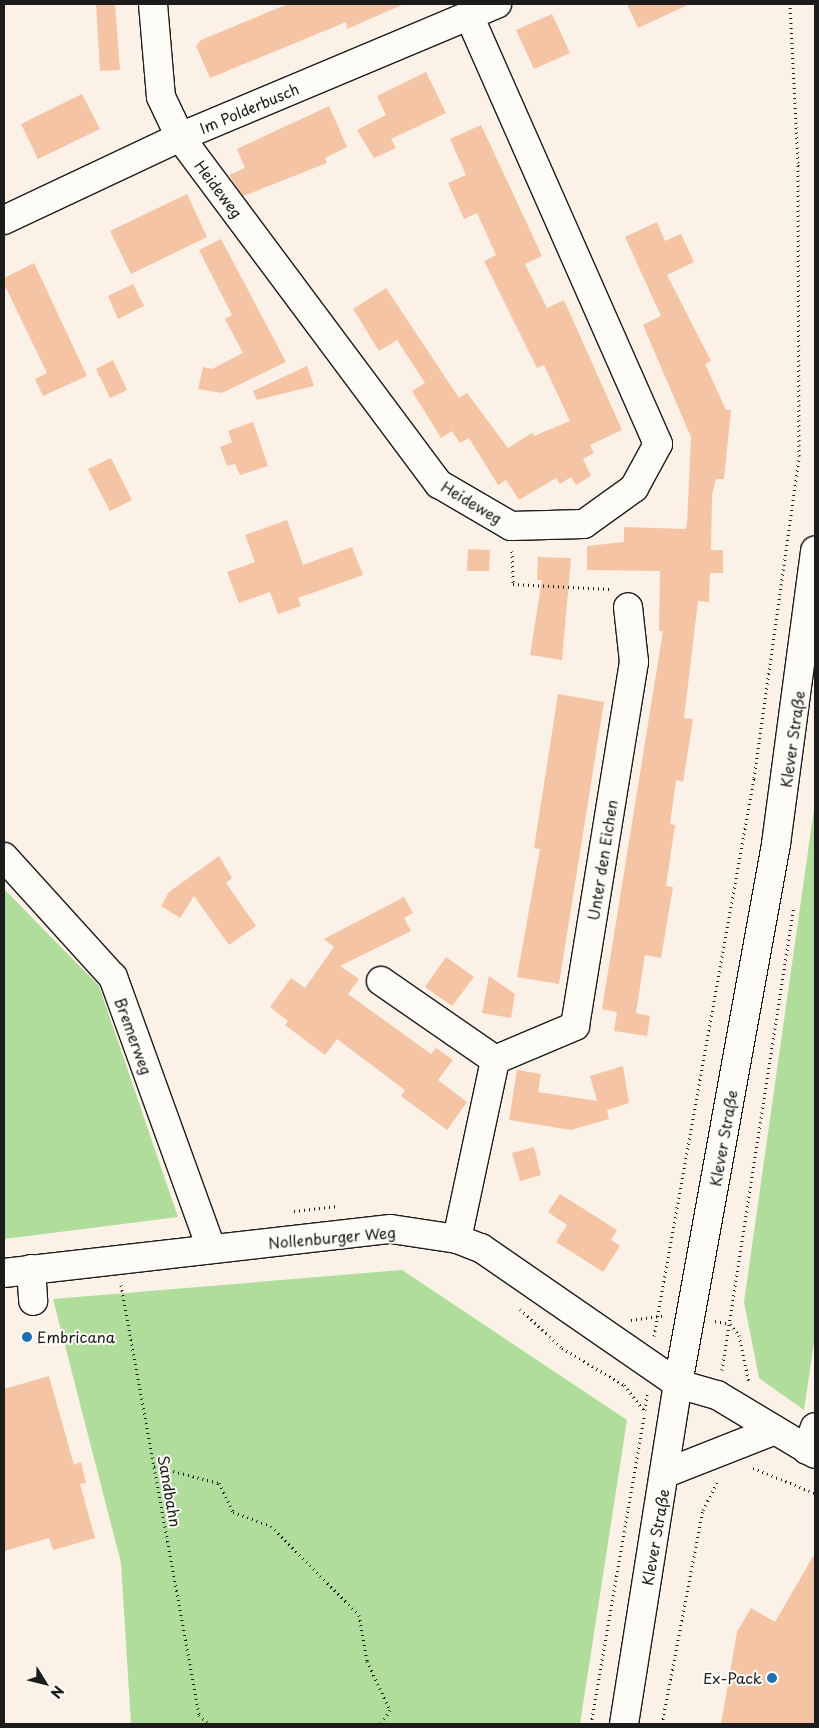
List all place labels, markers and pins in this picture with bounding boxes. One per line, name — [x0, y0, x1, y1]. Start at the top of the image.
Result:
place label: Embricana — [37, 1328, 115, 1346]
marker: Embricana — [21, 1331, 33, 1343]
place label: Ex-Pack — [703, 1669, 762, 1687]
marker: Ex-Pack — [766, 1672, 778, 1684]

